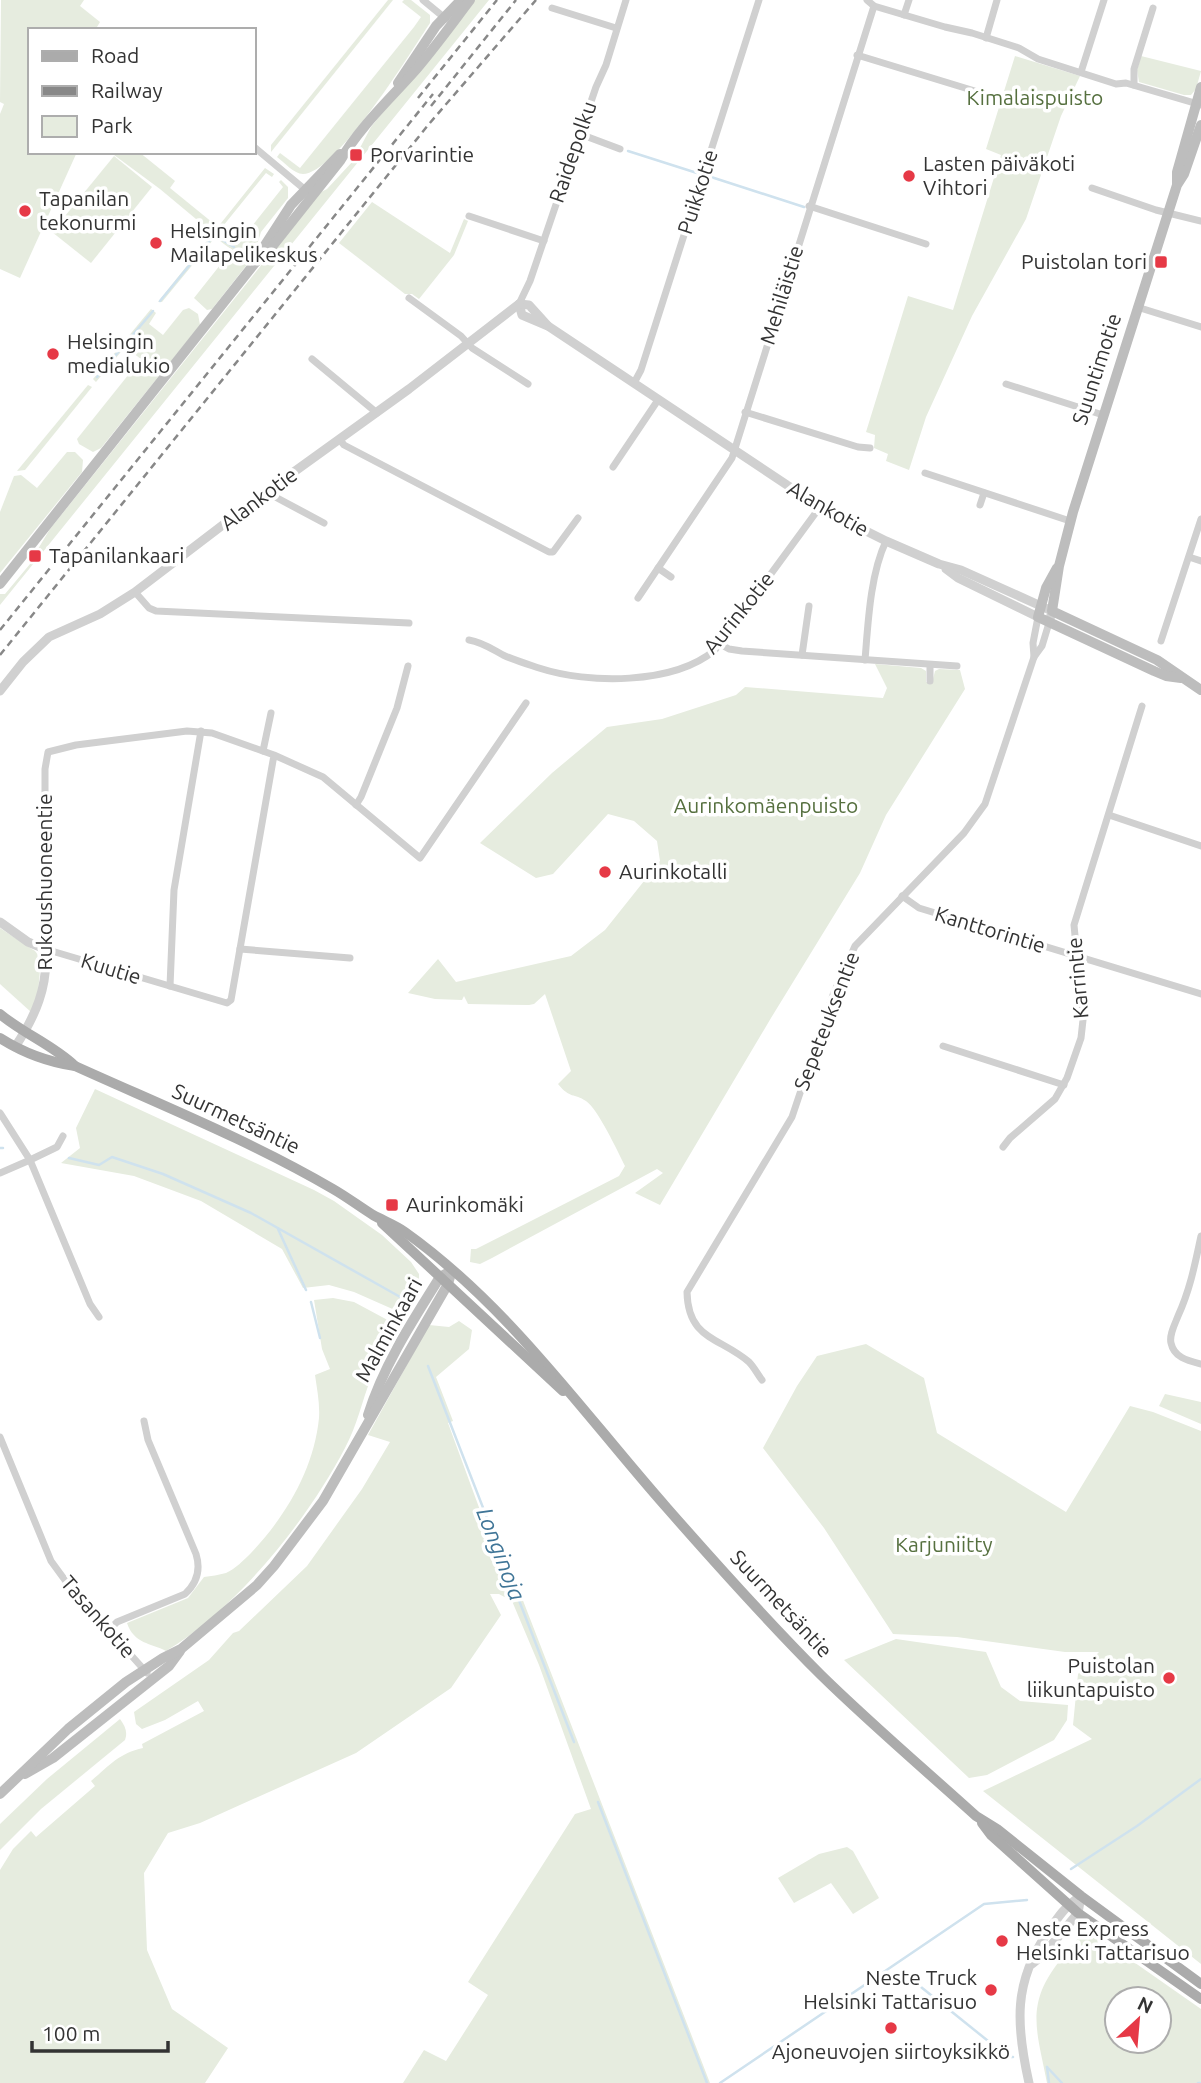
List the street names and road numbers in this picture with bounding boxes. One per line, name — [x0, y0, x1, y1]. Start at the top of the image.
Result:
street label: Raidepolku — [544, 98, 601, 205]
street label: Puikkotie — [672, 146, 722, 237]
street label: Mehiläistie — [755, 242, 807, 347]
street label: Suuntimotie — [1067, 310, 1125, 427]
street label: Alankotie — [215, 462, 301, 535]
street label: Alankotie — [784, 475, 873, 541]
street label: Aurinkotie — [698, 567, 778, 658]
street label: Rukoushuoneentie — [32, 793, 56, 971]
street label: Kanttorintie — [932, 901, 1048, 957]
street label: Karrintie — [1061, 936, 1093, 1020]
street label: Kuutie — [78, 948, 144, 989]
street label: Sepeteuksentie — [789, 948, 864, 1093]
street label: Suurmetsäntie — [169, 1078, 304, 1158]
street label: Malminkaari — [350, 1273, 426, 1386]
street label: Suurmetsäntie — [726, 1545, 837, 1662]
street label: Tasankotie — [57, 1570, 141, 1662]

